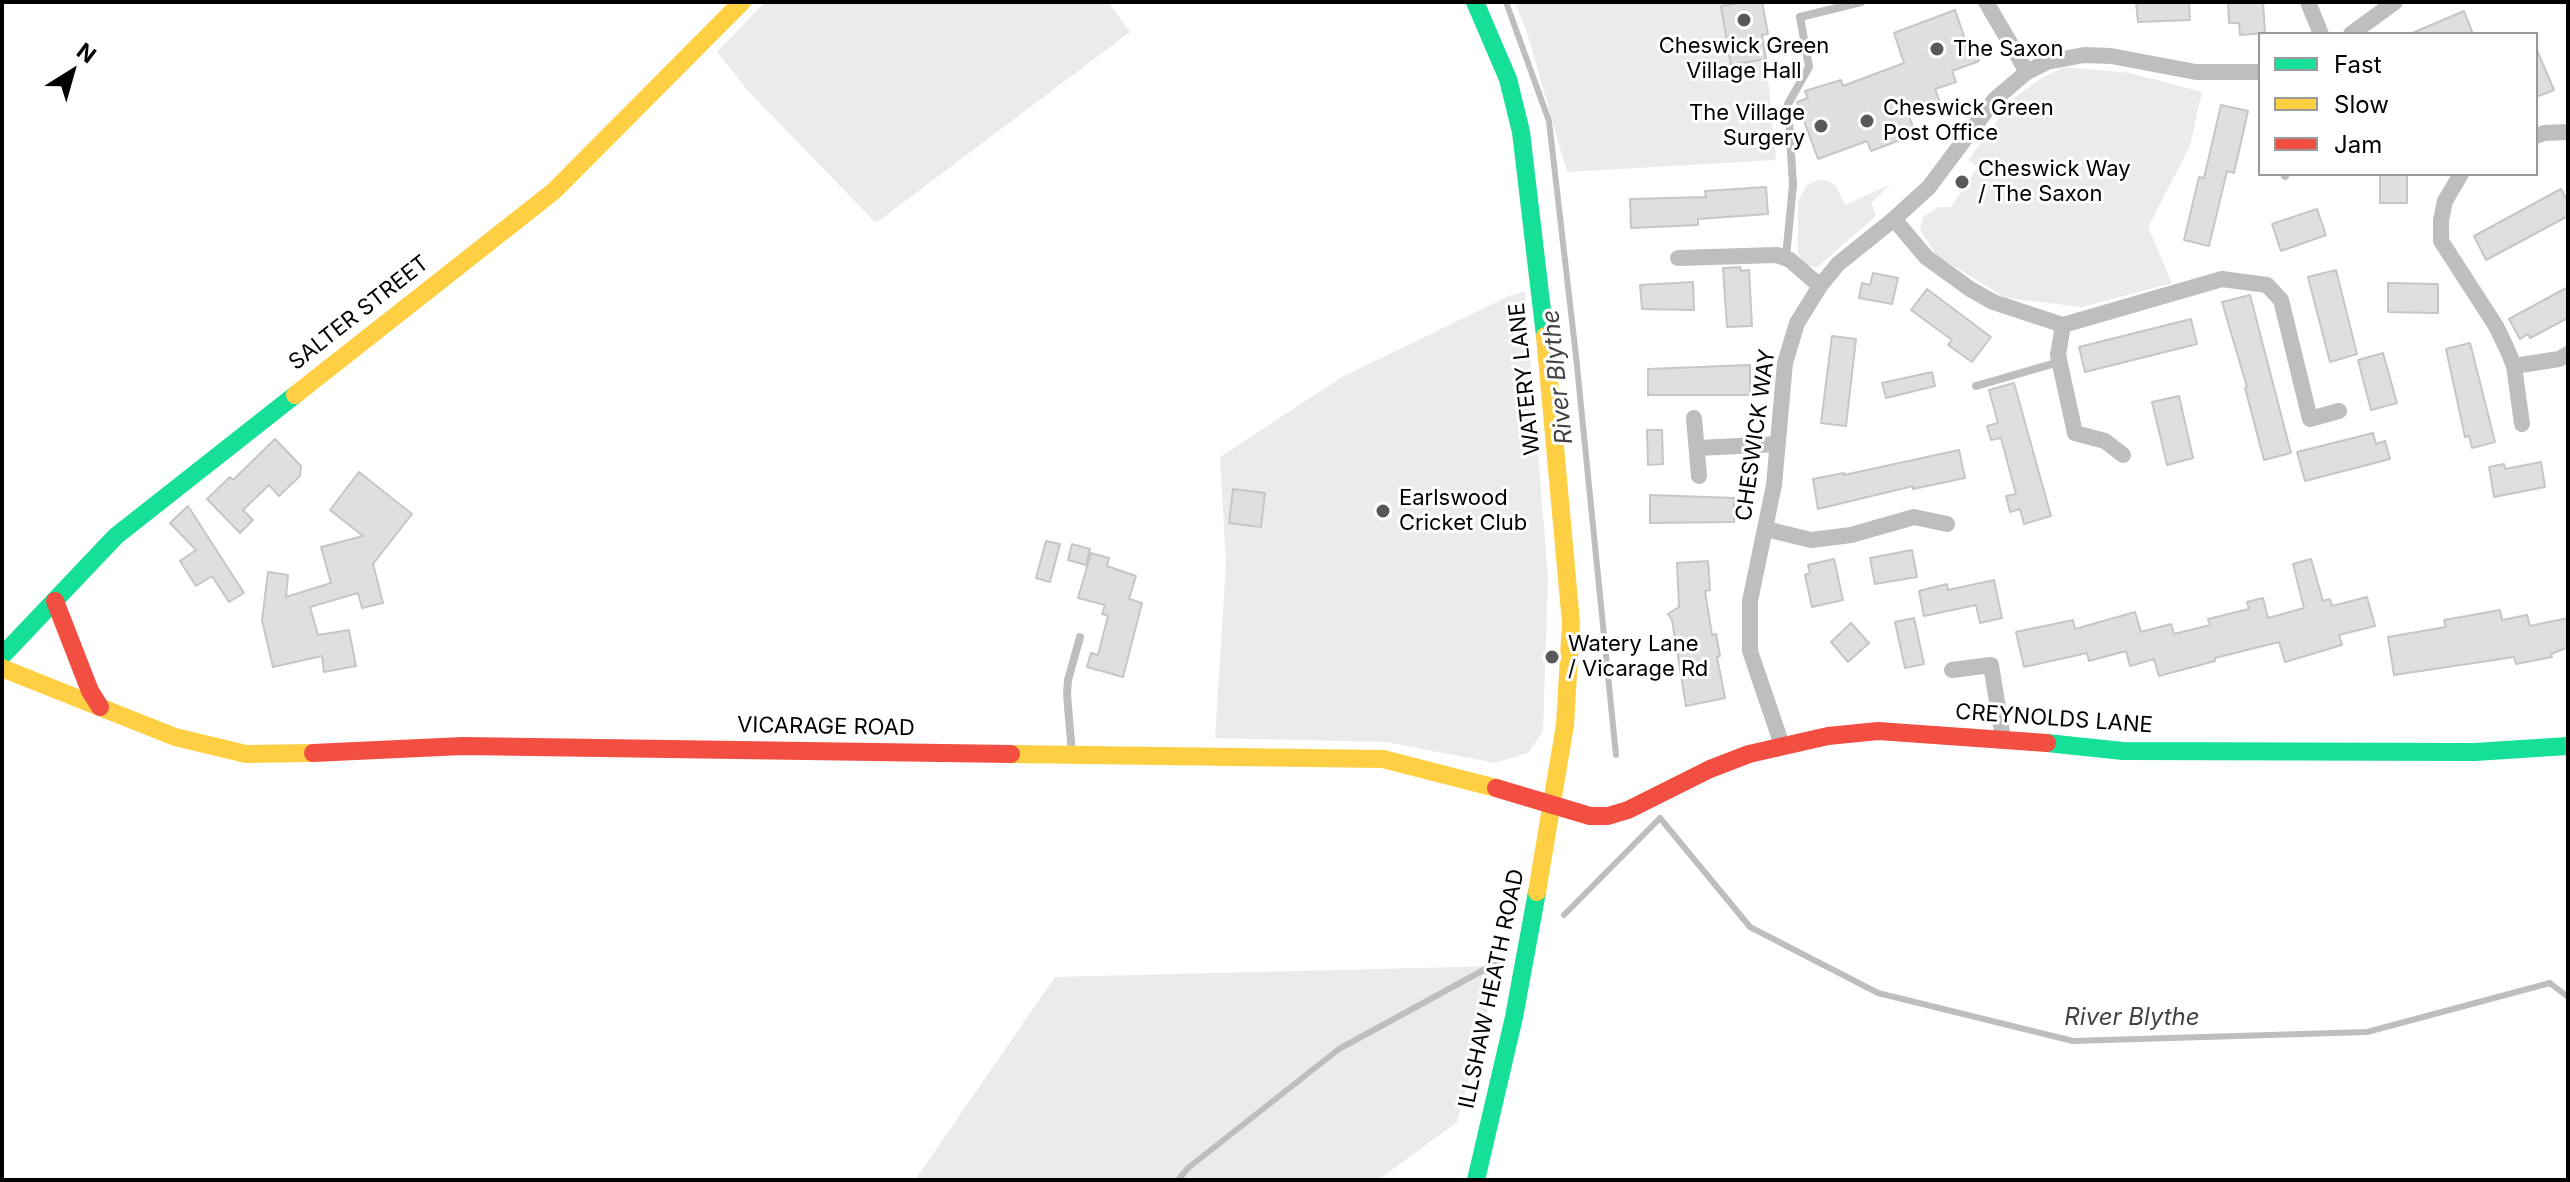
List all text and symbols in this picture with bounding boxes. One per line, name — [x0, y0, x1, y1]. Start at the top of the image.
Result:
marker: Cheswick Green Village Hall — [1735, 11, 1753, 29]
north arrow — [32, 32, 112, 112]
legend — [2258, 32, 2538, 176]
place label: Cheswick Green Village Hall — [1659, 33, 1829, 84]
place label: The Saxon — [1953, 36, 2063, 62]
text: N — [72, 37, 101, 68]
marker: The Saxon — [1928, 40, 1946, 58]
text: Fast — [2334, 50, 2382, 79]
text: Slow — [2334, 90, 2389, 119]
place label: Cheswick Green Post Office — [1883, 95, 2054, 146]
place label: The Village Surgery — [1689, 100, 1805, 152]
marker: Cheswick Green Post Office — [1858, 112, 1876, 130]
marker: The Village Surgery — [1812, 117, 1830, 135]
text: Jam — [2334, 130, 2382, 159]
place label: Cheswick Way / The Saxon — [1978, 156, 2131, 208]
marker: Cheswick Way / The Saxon — [1953, 173, 1971, 191]
street label: SALTER STREET — [284, 250, 434, 376]
street label: WATERY LANE — [1504, 301, 1546, 457]
water label: River Blythe — [1537, 308, 1579, 446]
street label: CHESWICK WAY — [1731, 347, 1781, 523]
place label: Earlswood Cricket Club — [1399, 485, 1527, 536]
marker: Earlswood Cricket Club — [1374, 502, 1392, 520]
place label: Watery Lane / Vicarage Rd — [1568, 631, 1708, 682]
marker: Watery Lane / Vicarage Rd — [1543, 648, 1561, 666]
street label: CREYNOLDS LANE — [1954, 699, 2154, 739]
street label: VICARAGE ROAD — [737, 712, 915, 742]
street label: ILLSHAW HEATH ROAD — [1454, 867, 1530, 1111]
water label: River Blythe — [2064, 1004, 2200, 1032]

